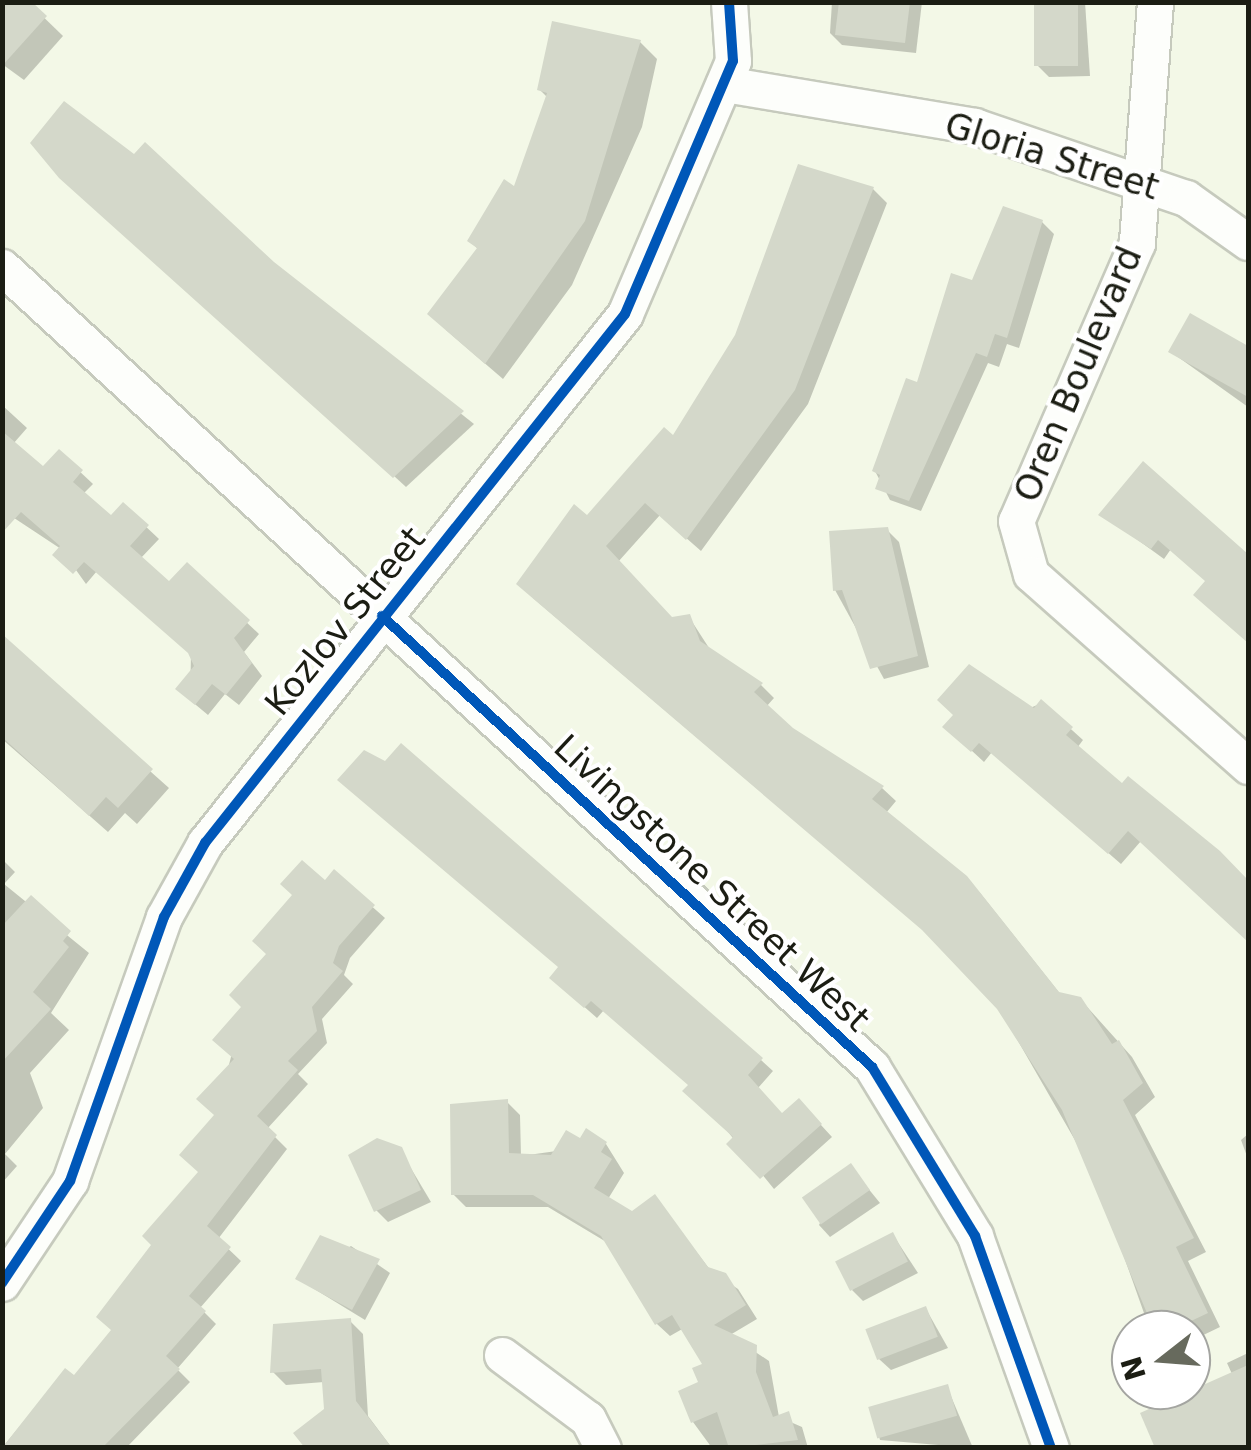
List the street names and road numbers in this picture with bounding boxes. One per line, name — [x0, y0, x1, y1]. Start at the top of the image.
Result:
street label: Gloria Street — [940, 104, 1164, 208]
street label: Oren Boulevard — [1005, 240, 1151, 508]
street label: Kozlov Street — [256, 518, 434, 724]
street label: Livingstone Street West — [546, 726, 878, 1040]

